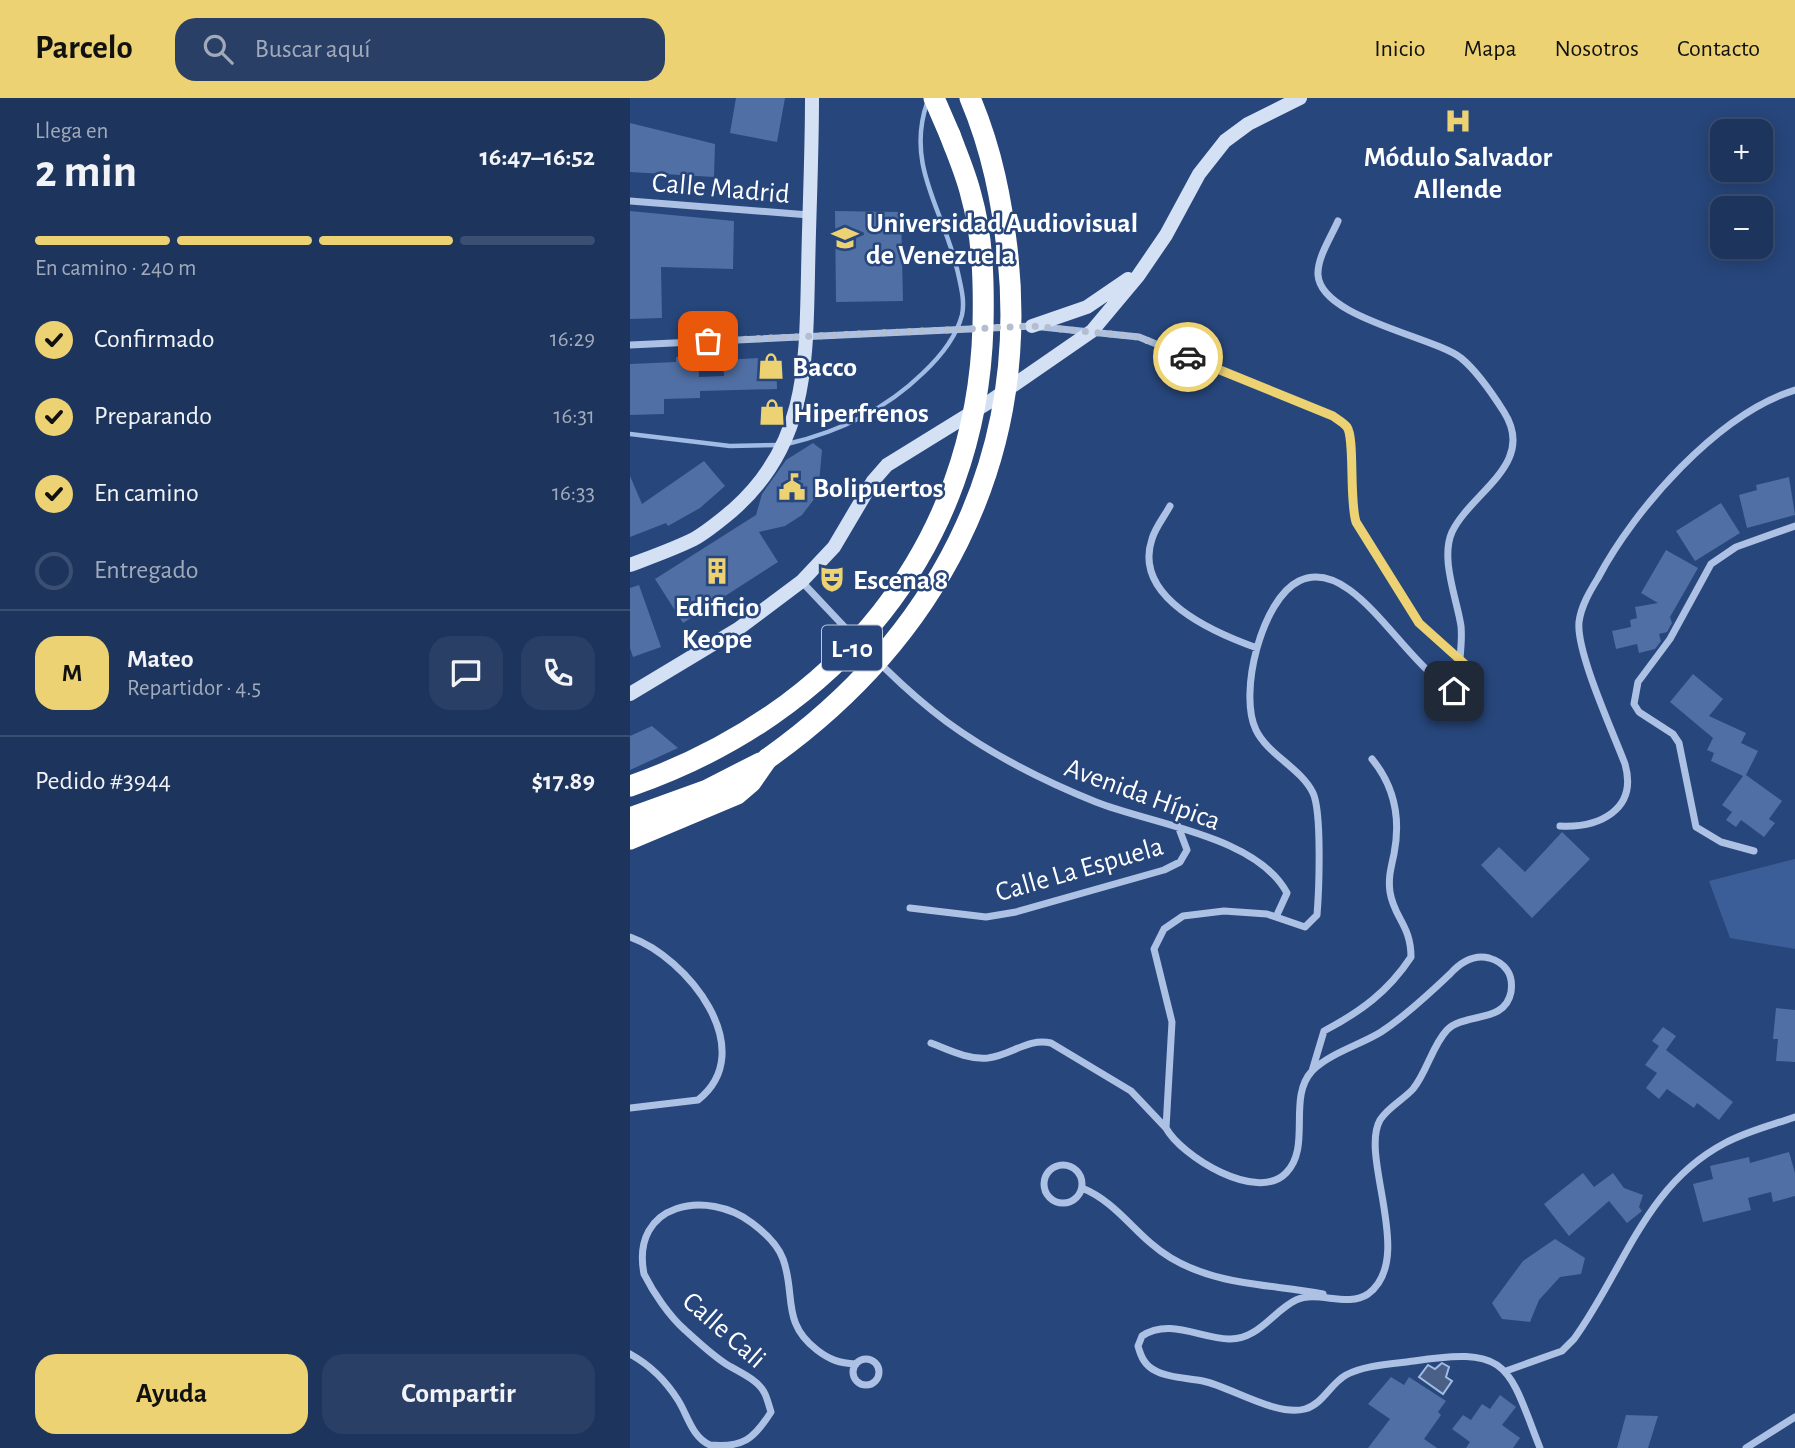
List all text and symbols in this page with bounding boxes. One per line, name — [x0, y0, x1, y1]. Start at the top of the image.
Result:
search box — [175, 18, 665, 81]
icon: search — [199, 30, 237, 68]
text: Parcelo — [35, 32, 133, 65]
text: Buscar aquí — [255, 36, 371, 62]
text: Inicio — [1374, 37, 1425, 61]
text: Mapa — [1463, 37, 1517, 61]
text: Nosotros — [1555, 37, 1639, 61]
text: Contacto — [1677, 37, 1760, 61]
hospital icon: Módulo Salvador Allende — [1443, 106, 1473, 136]
map controls — [1710, 119, 1773, 259]
button: + — [1710, 119, 1773, 182]
text: Llega en — [35, 120, 108, 143]
text: 16:47–16:52 — [479, 144, 595, 170]
place label: Módulo Salvador Allende — [1364, 144, 1553, 204]
text: 2 min — [35, 149, 137, 195]
street label: Calle Madrid — [651, 169, 791, 209]
button: − — [1710, 196, 1773, 259]
place label: Universidad Audiovisual de Venezuela — [866, 210, 1138, 270]
school or university icon: Universidad Audiovisual de Venezuela — [830, 223, 860, 253]
text: En camino · 240 m — [35, 257, 196, 280]
pin — [678, 311, 738, 371]
icon: check — [35, 321, 73, 359]
icon: bag — [689, 322, 727, 360]
courier — [1153, 322, 1223, 392]
text: Confirmado — [94, 326, 215, 352]
text: 16:29 — [550, 328, 595, 351]
icon: car — [1169, 338, 1207, 376]
shop icon: Bacco — [756, 351, 786, 381]
place label: Bacco — [792, 354, 857, 382]
shop icon: Hiperfrenos — [757, 397, 787, 427]
icon: check — [35, 398, 73, 436]
place label: Hiperfrenos — [793, 400, 929, 428]
text: Preparando — [94, 403, 212, 429]
text: 16:31 — [554, 405, 595, 428]
public building icon: Bolipuertos — [777, 472, 807, 502]
icon: check — [35, 475, 73, 513]
place label: Bolipuertos — [813, 475, 943, 503]
text: En camino — [94, 480, 199, 506]
text: 16:33 — [552, 482, 595, 505]
building icon: Edificio Keope — [702, 556, 732, 586]
text: Entregado — [94, 557, 199, 583]
theatre icon: Escena 8 — [817, 564, 847, 594]
place label: Escena 8 — [853, 567, 948, 595]
place label: Edificio Keope — [675, 594, 759, 654]
road number: L-10 — [822, 626, 882, 670]
button: chat — [429, 636, 503, 710]
button: phone — [521, 636, 595, 710]
text: Mateo — [127, 646, 194, 672]
text: M — [62, 660, 82, 686]
pin — [1424, 661, 1484, 721]
icon: home — [1435, 672, 1473, 710]
text: Repartidor · 4.5 — [127, 677, 261, 700]
street label: Avenida Hípica — [1061, 754, 1224, 836]
text: Pedido #3944 — [35, 768, 171, 794]
text: $17.89 — [531, 768, 595, 794]
street label: Calle La Espuela — [992, 833, 1167, 907]
street label: Calle Cali — [677, 1287, 771, 1374]
button: Ayuda — [35, 1354, 308, 1434]
button: Compartir — [322, 1354, 595, 1434]

